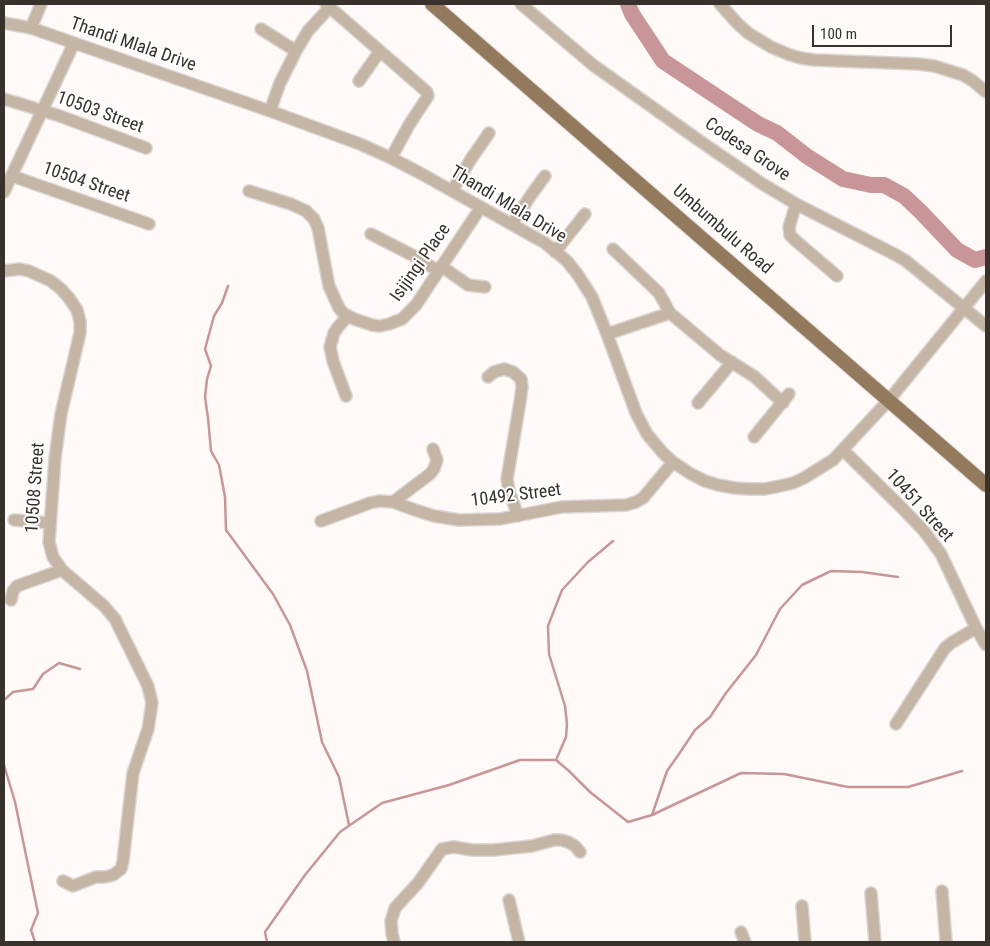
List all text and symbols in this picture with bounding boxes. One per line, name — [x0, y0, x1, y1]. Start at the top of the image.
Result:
street label: Thandi Mlala Drive — [67, 13, 199, 77]
scale bar — [815, 15, 955, 47]
text: 100 m — [820, 25, 857, 43]
street label: 10503 Street — [54, 87, 146, 139]
street label: Codesa Grove — [700, 114, 794, 186]
street label: 10504 Street — [40, 158, 132, 208]
street label: Thandi Mlala Drive — [446, 162, 570, 248]
street label: Umbumbulu Road — [668, 181, 776, 279]
street label: Isijingi Place — [386, 220, 456, 306]
street label: 10508 Street — [22, 442, 50, 534]
street label: 10451 Street — [881, 465, 957, 547]
street label: 10492 Street — [470, 480, 562, 512]

